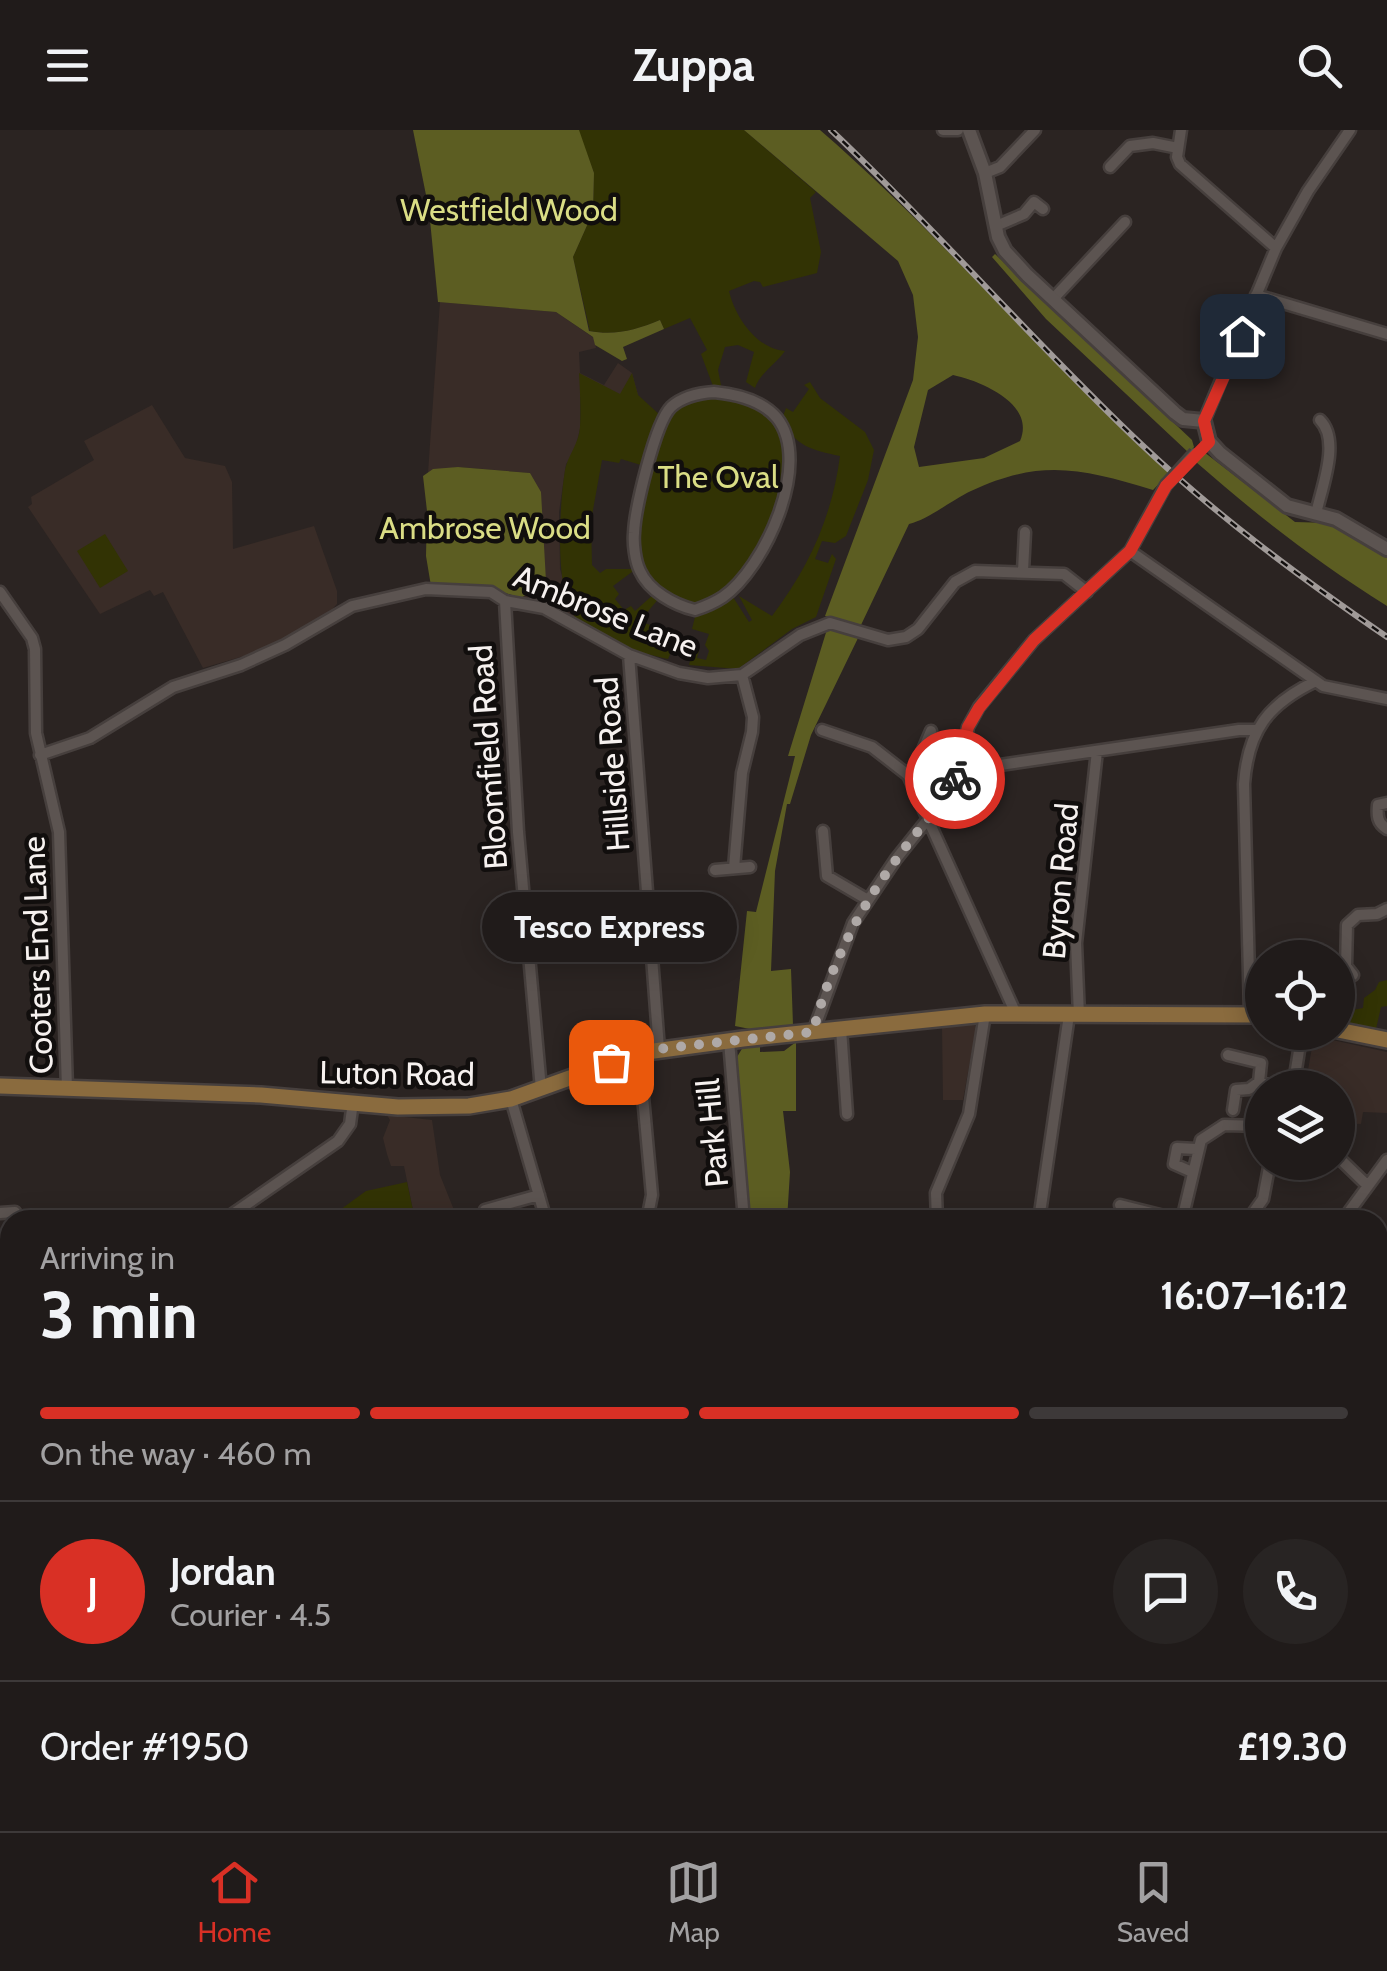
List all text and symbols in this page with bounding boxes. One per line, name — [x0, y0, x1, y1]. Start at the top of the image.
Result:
icon: menu — [40, 38, 95, 93]
text: Zuppa — [632, 38, 755, 92]
icon: search — [1292, 38, 1347, 93]
park label: Westfield Wood — [400, 190, 618, 229]
pin — [1200, 294, 1285, 379]
icon: home — [1215, 309, 1270, 364]
park label: The Oval — [658, 457, 779, 496]
park label: Ambrose Wood — [379, 508, 591, 547]
street label: Ambrose Lane — [508, 556, 704, 666]
street label: Bloomfield Road — [461, 643, 515, 871]
street label: Hillside Road — [586, 675, 638, 853]
courier — [905, 729, 1005, 829]
icon: bike — [928, 752, 983, 807]
street label: Byron Road — [1034, 801, 1086, 961]
street label: Cooters End Lane — [13, 835, 61, 1075]
callout: Tesco Express — [484, 892, 738, 962]
text: Tesco Express — [514, 907, 705, 946]
map controls — [1245, 940, 1355, 1180]
button: locate — [1245, 940, 1355, 1050]
pin — [569, 1020, 654, 1105]
icon: bag — [584, 1035, 639, 1090]
street label: Luton Road — [319, 1052, 475, 1094]
button: layers — [1245, 1070, 1355, 1180]
street label: Park Hill — [688, 1077, 736, 1189]
text: Arriving in — [40, 1238, 175, 1277]
text: 16:07–16:12 — [1160, 1272, 1348, 1319]
text: 3 min — [40, 1275, 198, 1354]
text: On the way · 460 m — [40, 1434, 311, 1473]
button: chat — [1113, 1539, 1218, 1644]
button: phone — [1243, 1539, 1348, 1644]
text: Jordan — [170, 1548, 276, 1595]
text: J — [87, 1568, 98, 1615]
text: Courier · 4.5 — [170, 1595, 331, 1634]
text: Order #1950 — [40, 1723, 249, 1770]
text: £19.30 — [1238, 1723, 1348, 1770]
tab: Home — [198, 1855, 271, 1949]
tab: Map — [666, 1855, 721, 1949]
tab: Saved — [1117, 1855, 1189, 1949]

